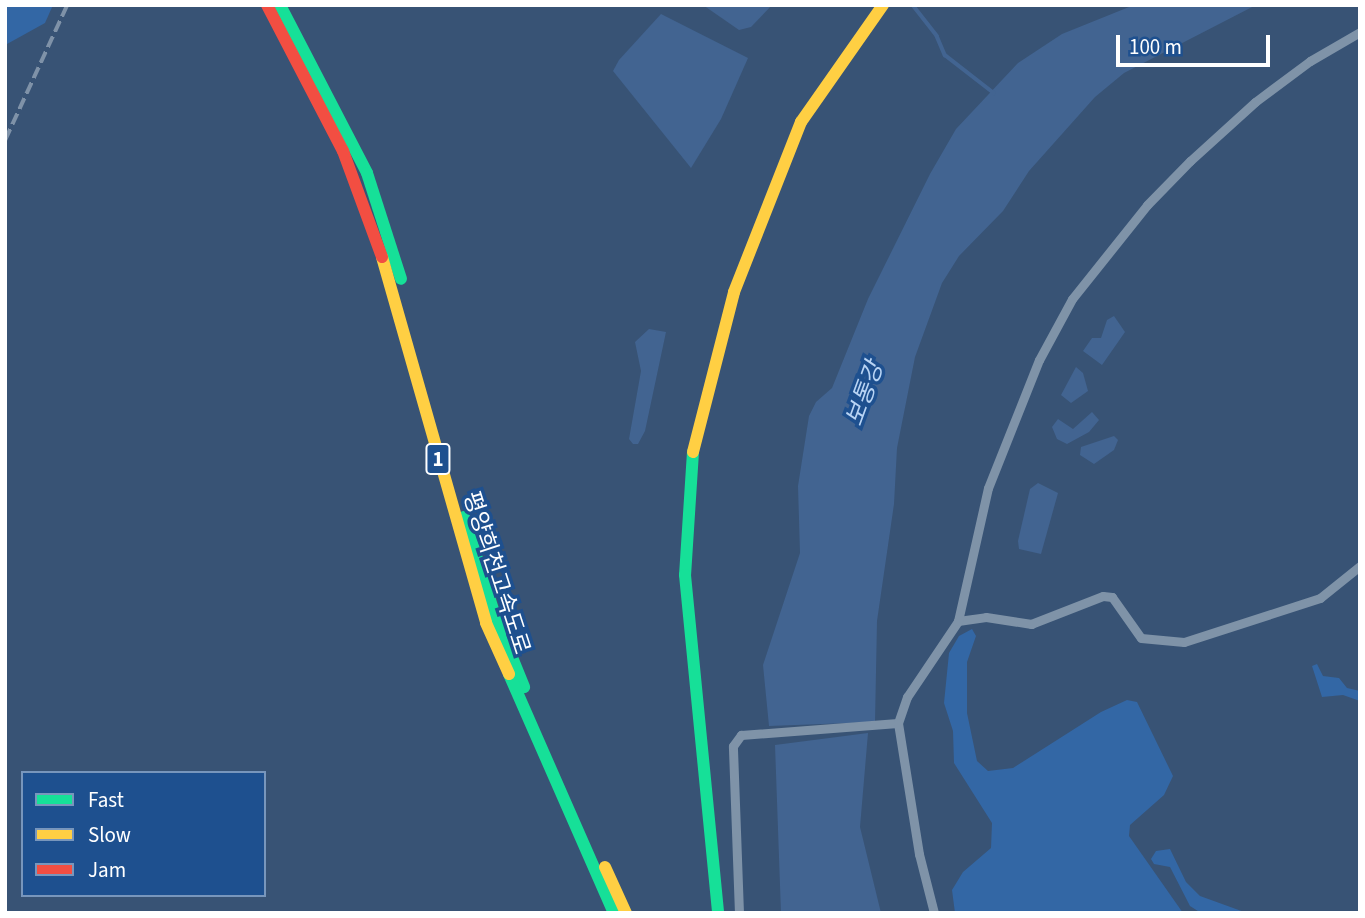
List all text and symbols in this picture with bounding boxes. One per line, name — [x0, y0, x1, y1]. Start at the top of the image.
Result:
scale bar — [1120, 21, 1274, 65]
text: 100 m — [1129, 32, 1182, 62]
water label: 보통강 — [840, 358, 890, 430]
road number: 1 — [424, 442, 452, 476]
street label: 평양희천고속도로 — [457, 488, 535, 658]
legend — [21, 771, 266, 897]
text: Fast — [88, 785, 124, 815]
text: Slow — [88, 820, 131, 850]
text: Jam — [88, 855, 126, 885]

